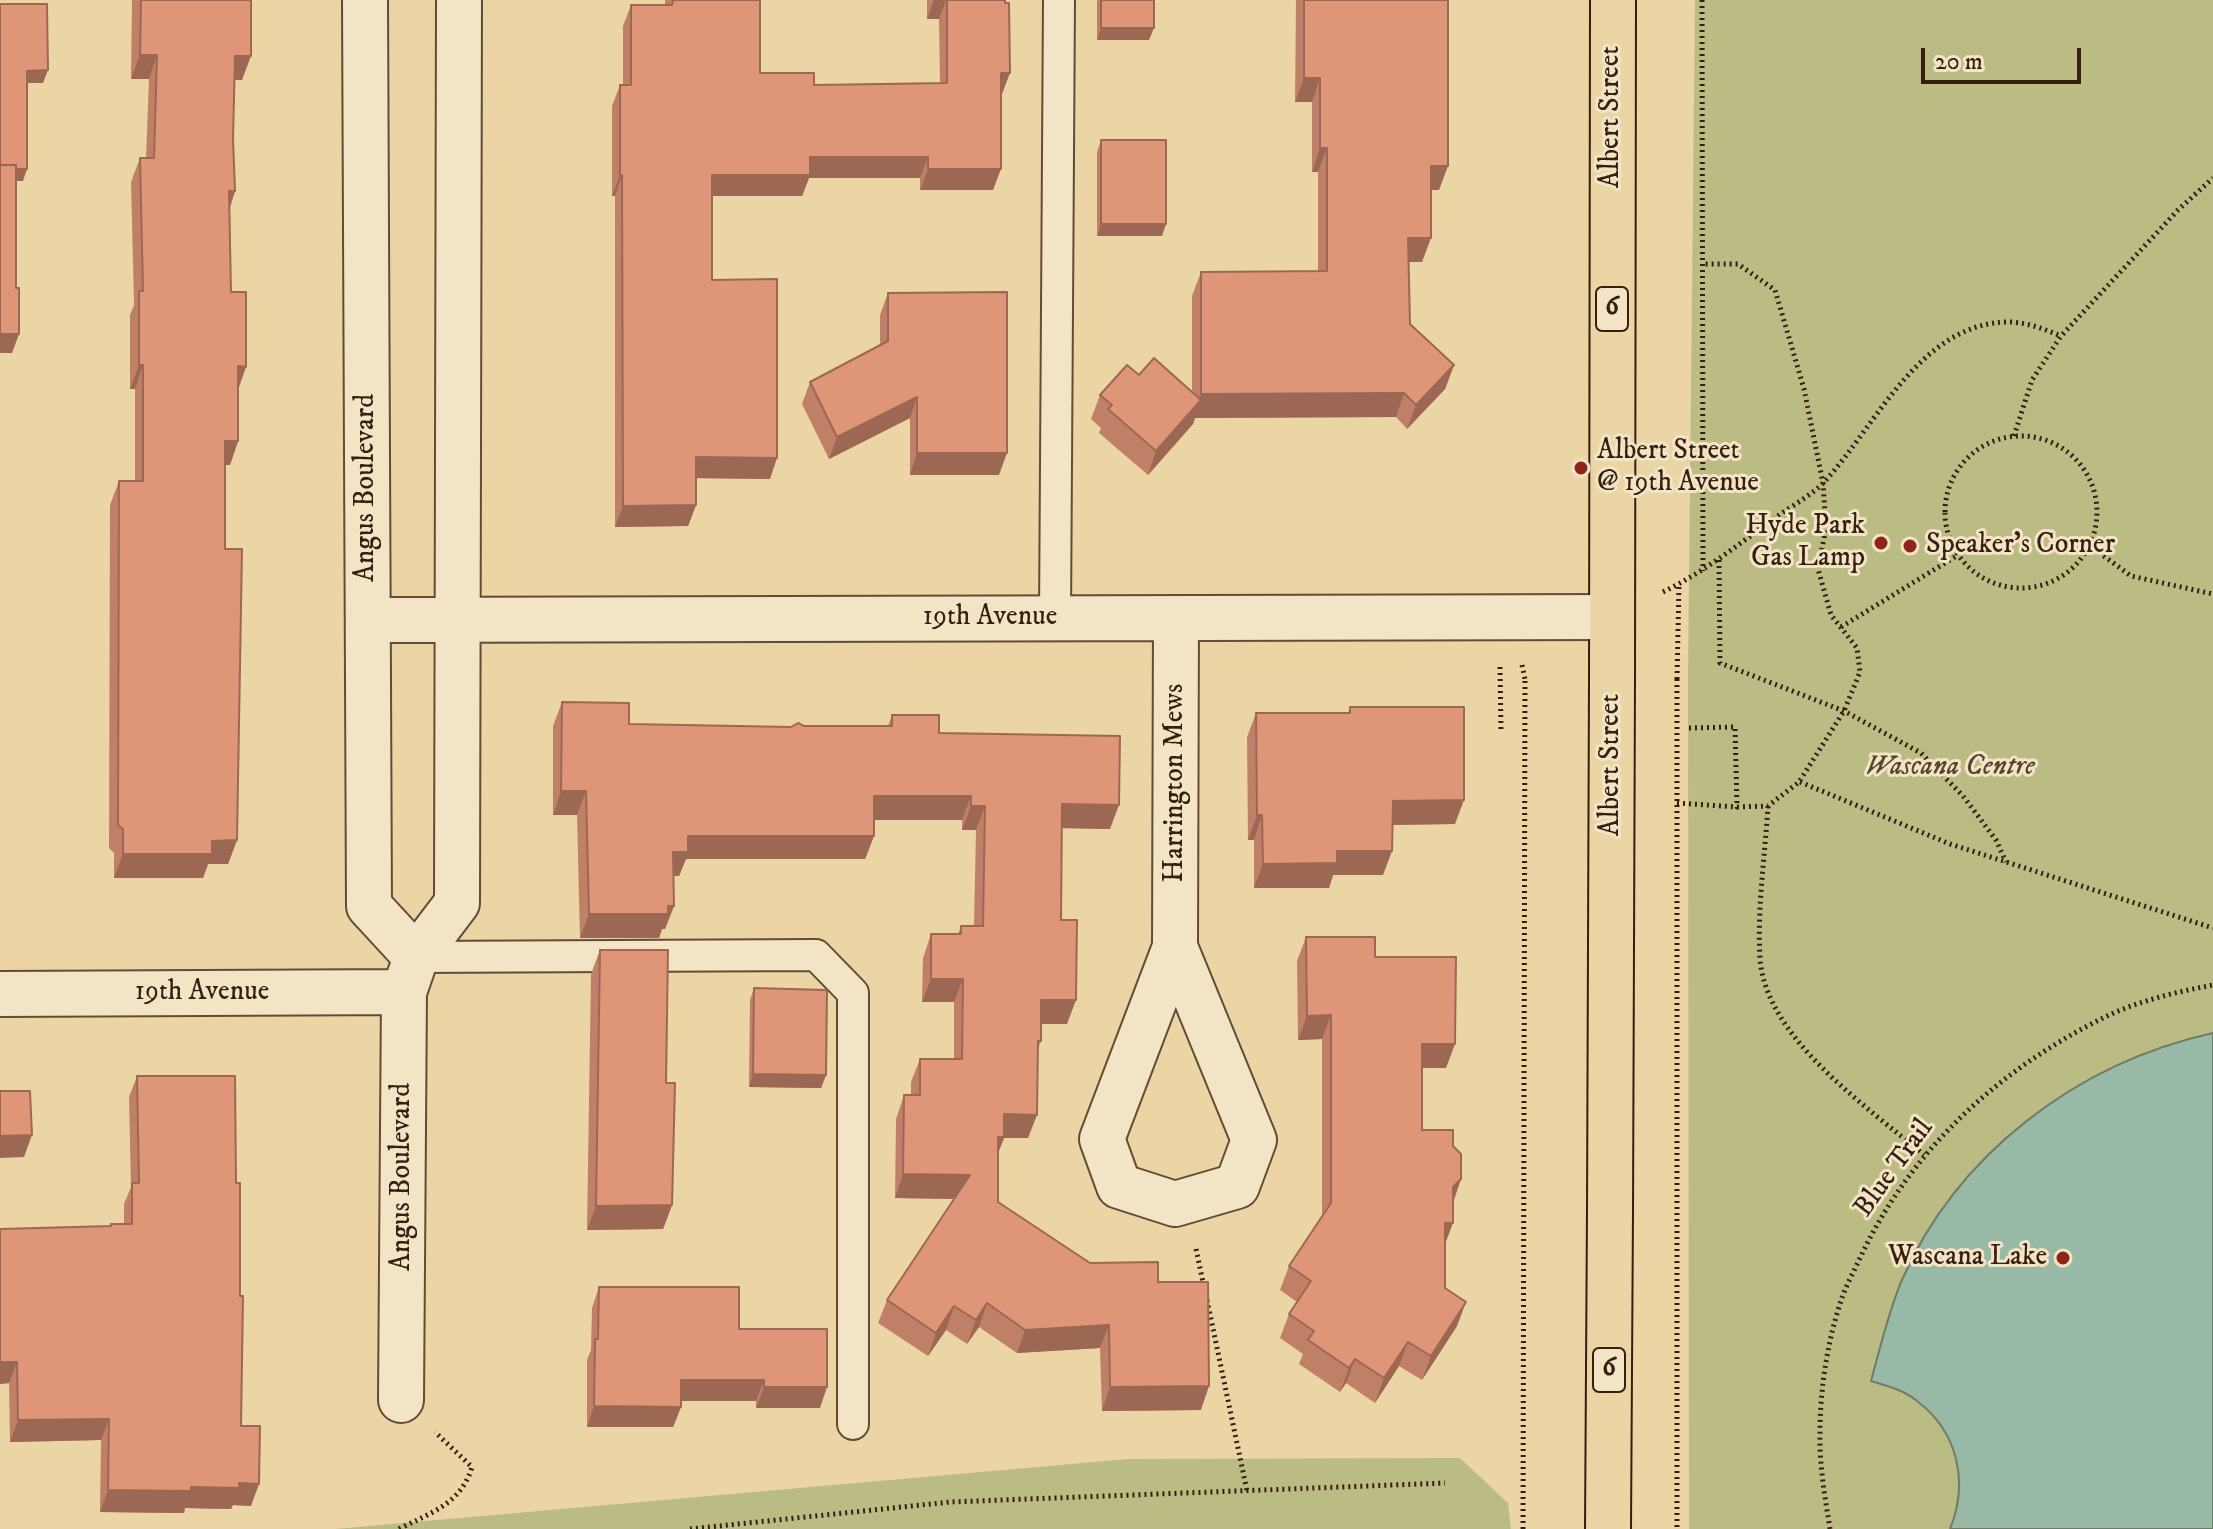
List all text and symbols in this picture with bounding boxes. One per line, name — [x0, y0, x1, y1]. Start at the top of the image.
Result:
scale bar — [1925, 32, 2085, 82]
street label: Albert Street — [1595, 46, 1629, 188]
text: 20 m — [1935, 47, 1983, 77]
road number: 6 — [1596, 287, 1628, 331]
street label: Angus Boulevard — [350, 394, 384, 582]
place label: Albert Street @ 19th Avenue — [1597, 435, 1759, 501]
marker: Albert Street @ 19th Avenue — [1572, 459, 1590, 477]
place label: Hyde Park Gas Lamp — [1745, 510, 1865, 576]
place label: Speaker's Corner — [1926, 529, 2115, 563]
marker: Hyde Park Gas Lamp — [1872, 534, 1890, 552]
marker: Speaker's Corner — [1901, 537, 1919, 555]
street label: 19th Avenue — [923, 601, 1057, 635]
street label: Harrington Mews — [1159, 684, 1193, 882]
street label: Albert Street — [1595, 694, 1629, 836]
park label: Wascana Centre — [1865, 751, 2035, 785]
street label: 19th Avenue — [135, 976, 269, 1010]
street label: Angus Boulevard — [386, 1083, 420, 1271]
street label: Blue Trail — [1848, 1113, 1942, 1225]
place label: Wascana Lake — [1888, 1241, 2047, 1275]
marker: Wascana Lake — [2054, 1249, 2072, 1267]
road number: 6 — [1593, 1348, 1625, 1392]

